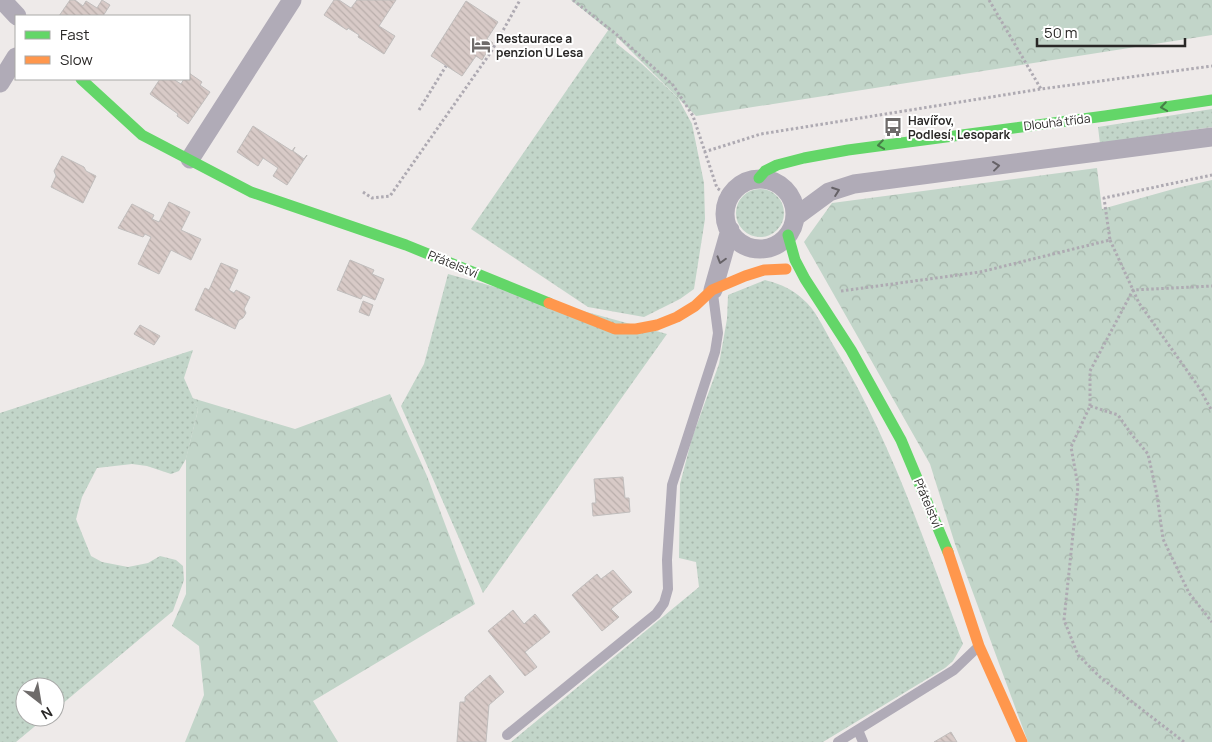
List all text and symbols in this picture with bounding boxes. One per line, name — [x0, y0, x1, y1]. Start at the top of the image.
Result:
legend — [15, 15, 190, 80]
scale bar — [1037, 15, 1184, 47]
text: 50 m — [1044, 22, 1078, 43]
text: Fast — [60, 24, 89, 45]
place label: Restaurace a penzion U Lesa — [496, 30, 583, 61]
hotel icon: Restaurace a penzion U Lesa — [470, 34, 492, 56]
text: Slow — [60, 49, 93, 70]
one-way arrow — [1159, 101, 1167, 112]
street label: Dlouhá třída — [1023, 109, 1091, 135]
place label: Havířov, Podlesí, Lesopark — [908, 112, 1011, 143]
bus stop icon: Havířov, Podlesí, Lesopark — [882, 116, 904, 138]
one-way arrow — [877, 139, 885, 150]
one-way arrow — [992, 161, 1000, 172]
one-way arrow — [831, 186, 839, 196]
street label: Přátelství — [426, 246, 481, 282]
one-way arrow — [717, 256, 727, 264]
street label: Přátelství — [910, 476, 946, 531]
north arrow — [15, 677, 65, 727]
text: N — [38, 703, 56, 724]

